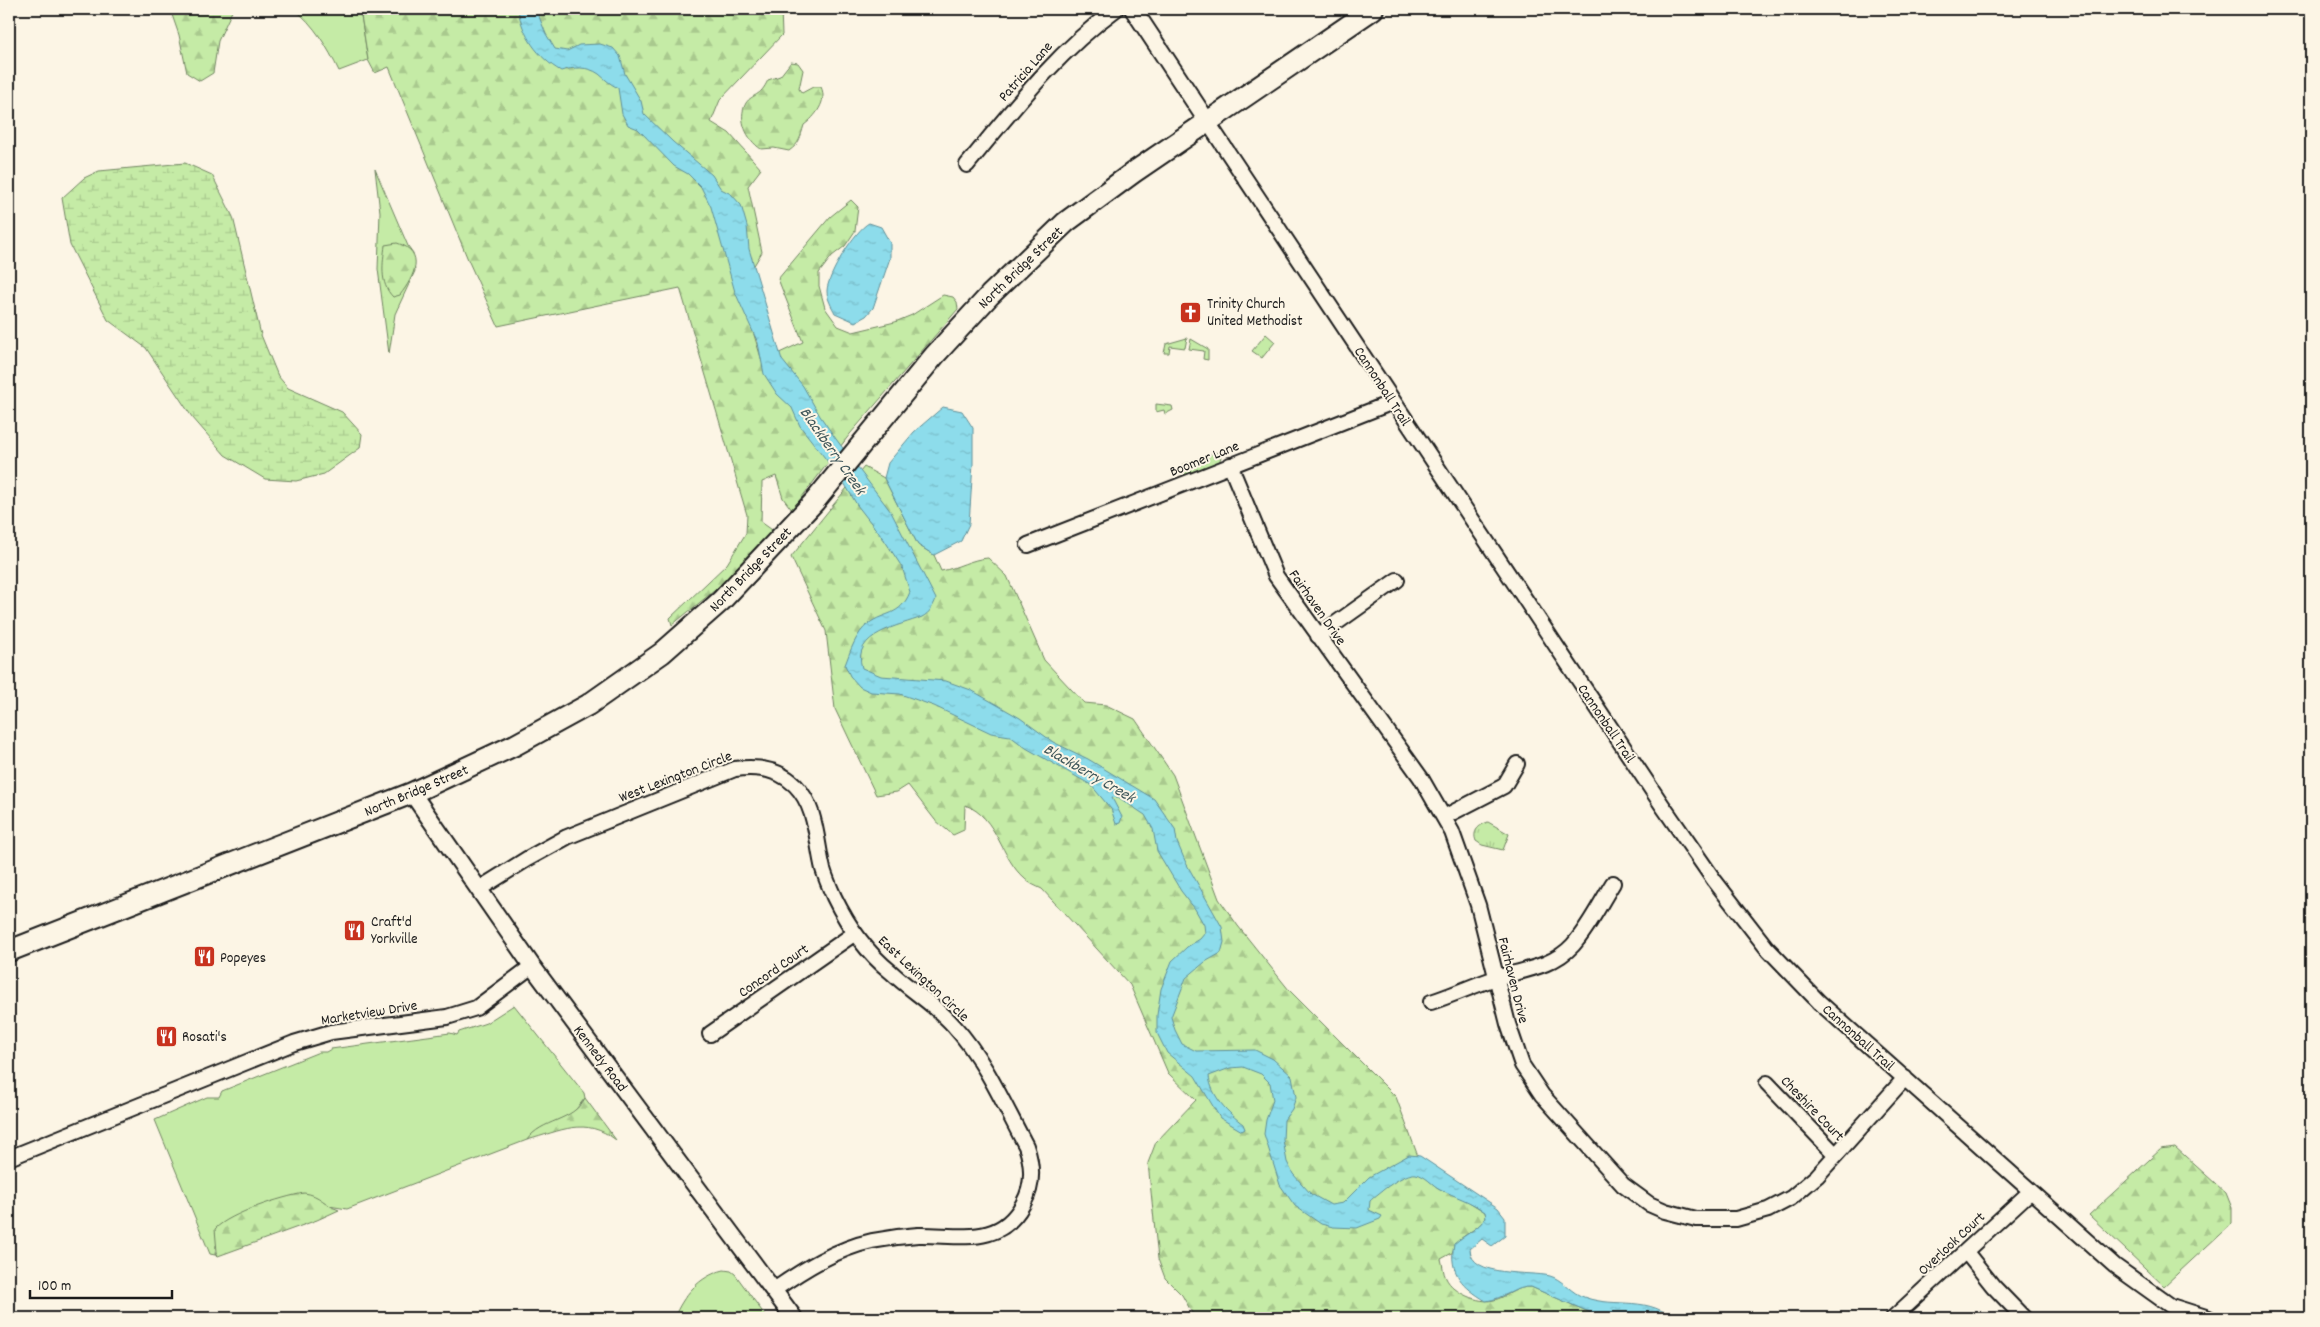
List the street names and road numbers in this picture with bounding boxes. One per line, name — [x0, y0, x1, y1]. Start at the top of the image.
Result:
street label: Patricia Lane — [994, 37, 1059, 107]
street label: North Bridge Street — [974, 222, 1069, 315]
street label: Cannonball Trail — [1347, 343, 1416, 432]
street label: Boomer Lane — [1167, 436, 1243, 484]
street label: North Bridge Street — [705, 522, 798, 618]
street label: Fairhaven Drive — [1282, 566, 1351, 651]
street label: Cannonball Trail — [1571, 680, 1640, 768]
street label: West Lexington Circle — [616, 746, 736, 810]
street label: North Bridge Street — [361, 760, 473, 824]
street label: East Lexington Circle — [872, 931, 974, 1028]
street label: Fairhaven Drive — [1491, 935, 1533, 1026]
street label: Concord Court — [734, 939, 814, 1004]
street label: Marketview Drive — [320, 995, 419, 1032]
street label: Cannonball Trail — [1817, 1000, 1899, 1077]
street label: Kennedy Road — [567, 1021, 632, 1097]
street label: Cheshire Court — [1774, 1072, 1849, 1148]
street label: Overlook Court — [1914, 1207, 1991, 1282]

